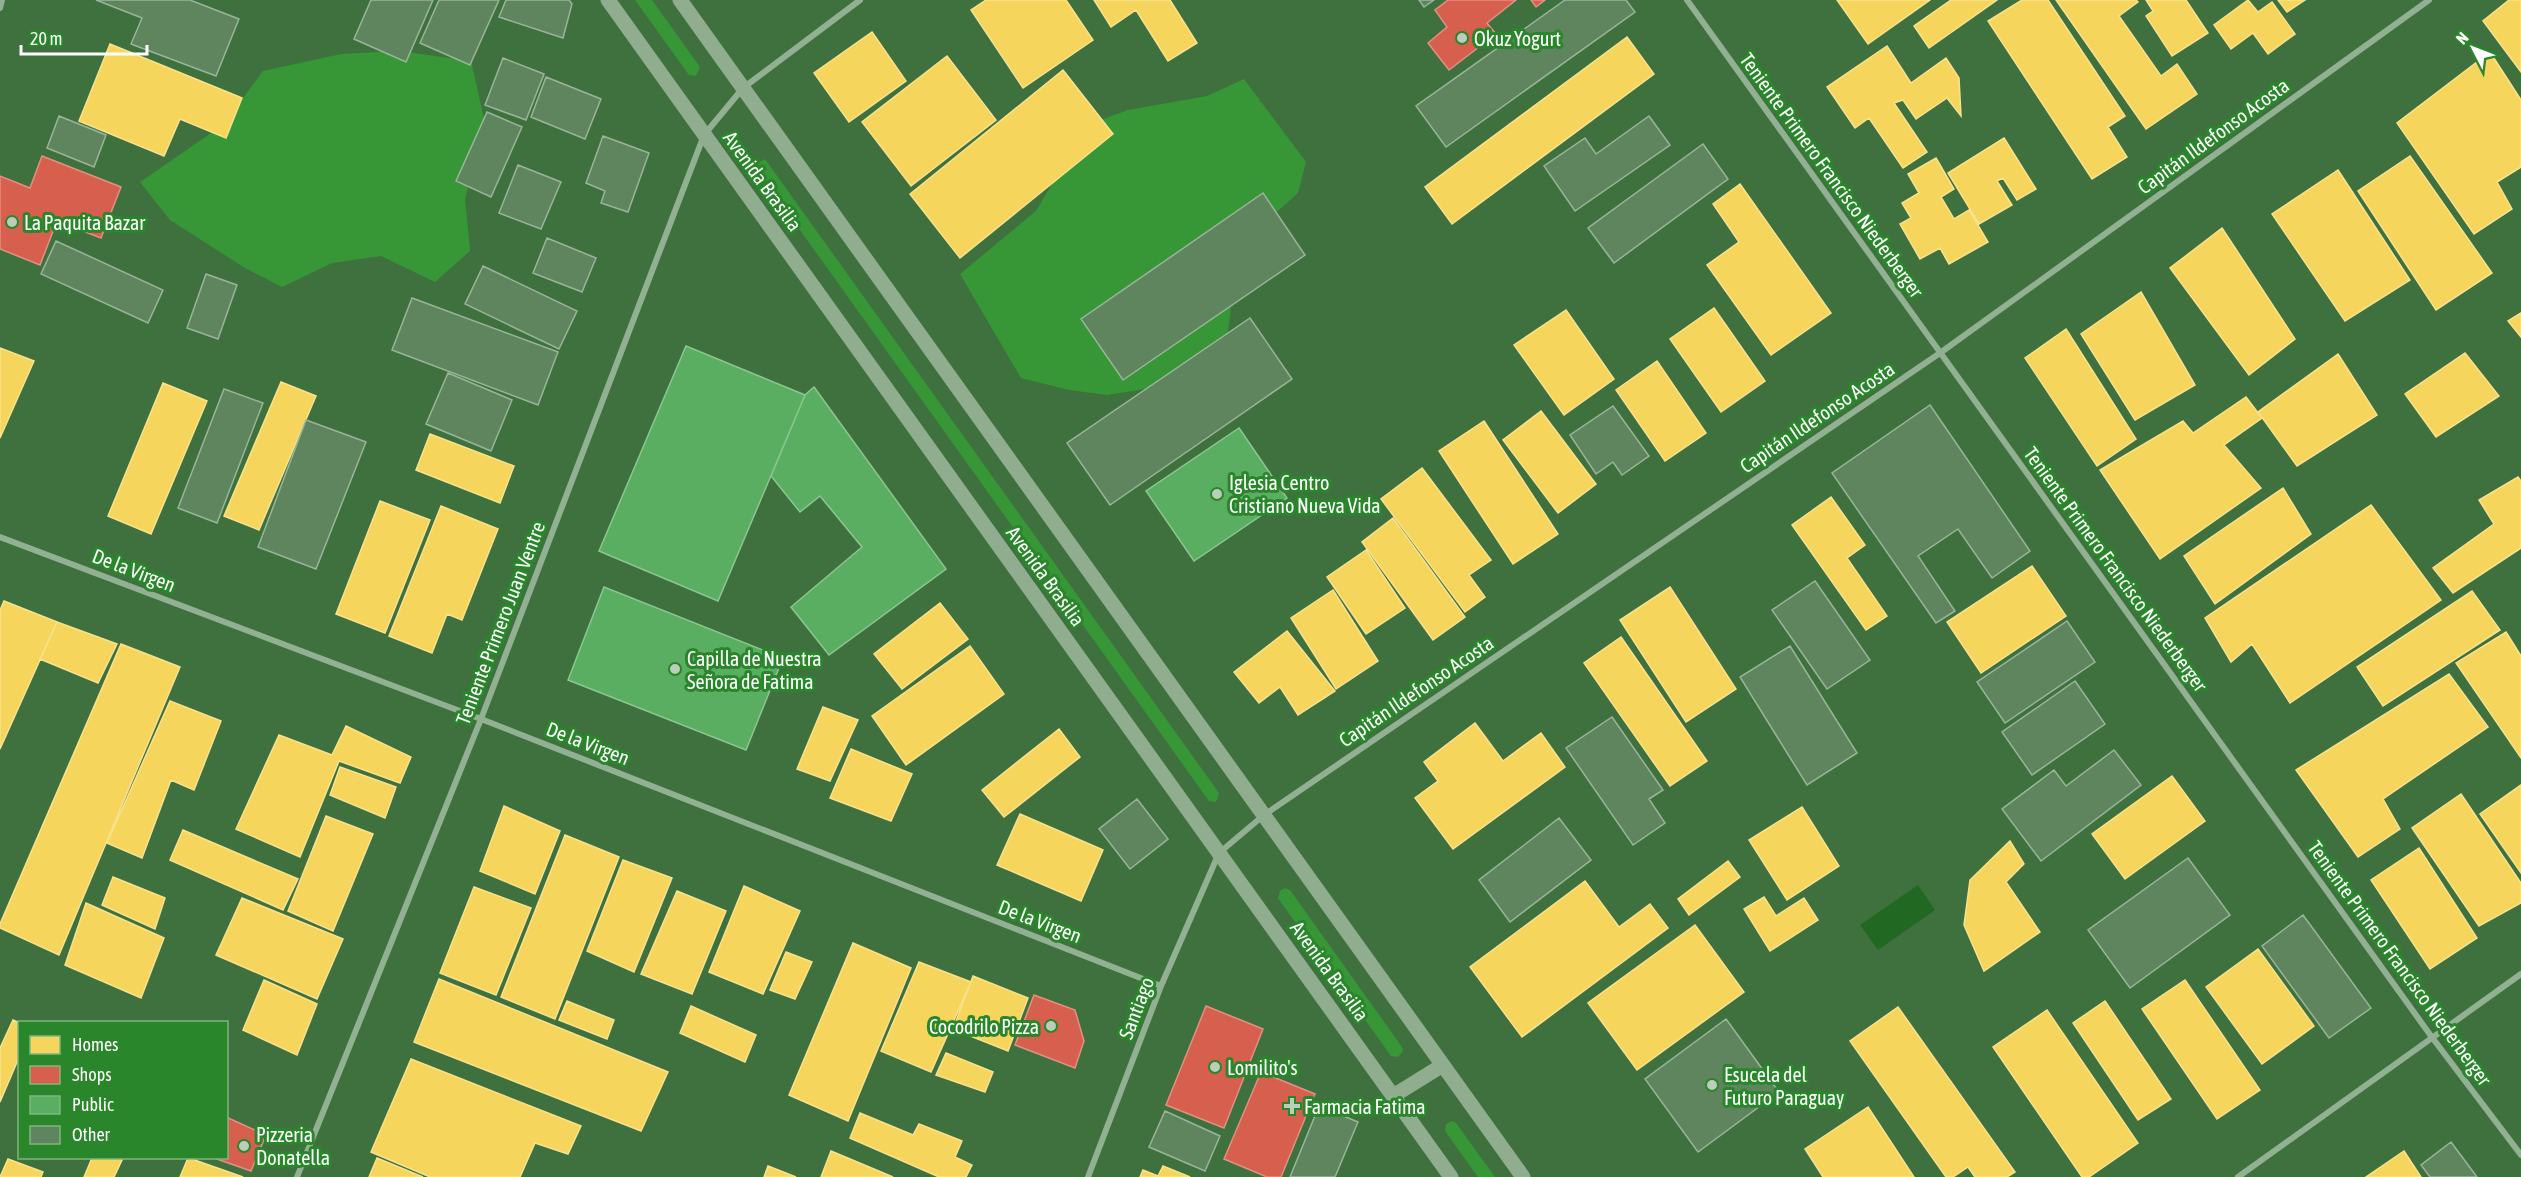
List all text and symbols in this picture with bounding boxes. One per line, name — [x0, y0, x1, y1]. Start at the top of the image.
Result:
scale bar — [21, 18, 147, 56]
north arrow — [2443, 18, 2503, 78]
place label: Okuz Yogurt — [1474, 27, 1561, 50]
text: 20 m — [30, 28, 62, 49]
text: N — [2452, 28, 2472, 47]
marker: Okuz Yogurt — [1455, 31, 1469, 45]
street label: Teniente Primero Francisco Niederberger — [1736, 48, 1929, 303]
street label: Capitán Ildefonso Acosta — [2133, 73, 2293, 199]
street label: Avenida Brasilia — [719, 127, 807, 235]
place label: La Paquita Bazar — [24, 211, 146, 234]
marker: La Paquita Bazar — [5, 215, 19, 229]
street label: Capitán Ildefonso Acosta — [1735, 357, 1899, 477]
street label: Teniente Primero Francisco Niederberger — [2020, 442, 2213, 697]
place label: Iglesia Centro Cristiano Nueva Vida — [1229, 471, 1381, 517]
marker: Iglesia Centro Cristiano Nueva Vida — [1210, 487, 1224, 501]
street label: Teniente Primero Juan Ventre — [451, 518, 549, 728]
street label: Avenida Brasilia — [1002, 522, 1090, 630]
street label: De la Virgen — [89, 544, 179, 596]
street label: Capitán Ildefonso Acosta — [1334, 631, 1498, 751]
place label: Capilla de Nuestra Señora de Fatima — [687, 647, 821, 693]
marker: Capilla de Nuestra Señora de Fatima — [668, 662, 682, 676]
street label: De la Virgen — [543, 717, 633, 769]
street label: Teniente Primero Francisco Niederberger — [2304, 836, 2497, 1091]
street label: De la Virgen — [995, 895, 1085, 947]
street label: Avenida Brasilia — [1286, 917, 1374, 1025]
street label: Santiago — [1114, 974, 1158, 1042]
place label: Cocodrilo Pizza — [929, 1015, 1039, 1038]
marker: Cocodrilo Pizza — [1044, 1019, 1058, 1033]
legend — [18, 1021, 228, 1159]
text: Homes — [72, 1034, 118, 1055]
place label: Lomilito's — [1227, 1056, 1298, 1079]
marker: Lomilito's — [1208, 1060, 1222, 1074]
place label: Esucela del Futuro Paraguay — [1724, 1063, 1844, 1109]
text: Shops — [72, 1064, 112, 1085]
marker: Esucela del Futuro Paraguay — [1705, 1078, 1719, 1092]
text: Public — [72, 1094, 114, 1115]
place label: Farmacia Fatima — [1304, 1095, 1426, 1118]
marker: Farmacia Fatima — [1285, 1099, 1299, 1113]
place label: Pizzeria Donatella — [256, 1123, 330, 1169]
text: Other — [72, 1124, 111, 1145]
marker: Pizzeria Donatella — [237, 1139, 251, 1153]

